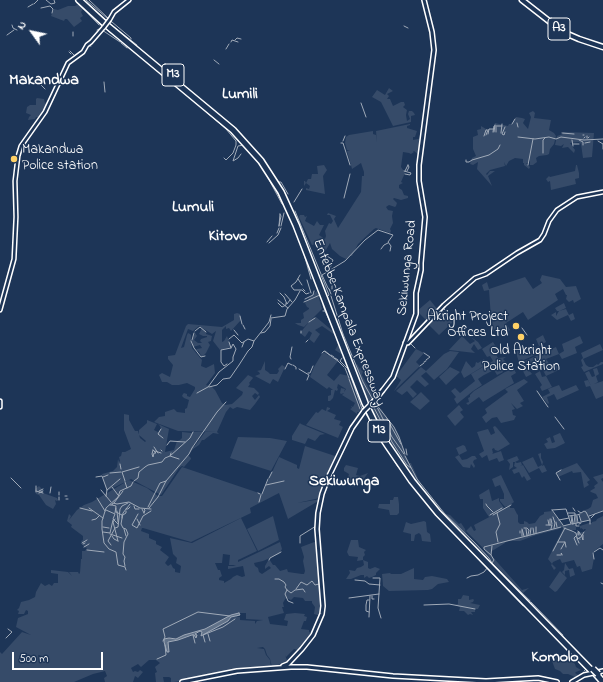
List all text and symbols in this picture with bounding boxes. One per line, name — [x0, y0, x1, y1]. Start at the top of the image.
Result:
north arrow — [12, 12, 52, 52]
text: N — [13, 18, 31, 33]
road number: A3 — [548, 18, 570, 40]
road number: M3 — [162, 64, 184, 86]
district label: Makandwa — [9, 71, 79, 91]
district label: Lumili — [222, 85, 258, 105]
place label: Makandwa Police station — [22, 143, 98, 176]
marker: Makandwa Police station — [9, 154, 19, 164]
district label: Lumuli — [172, 198, 214, 218]
street label: Sekiwunga Road — [395, 219, 421, 317]
district label: Kitovo — [209, 227, 247, 247]
street label: Entebbe-Kampala Expressway — [308, 237, 388, 409]
place label: Akright Project Offices Ltd — [427, 310, 508, 342]
marker: Akright Project Offices Ltd — [511, 321, 521, 331]
marker: Old Akright Police Station — [516, 332, 526, 342]
place label: Old Akright Police Station — [482, 344, 560, 376]
road number: M3 — [368, 420, 390, 442]
district label: Sekiwunga — [309, 472, 379, 492]
scale bar — [14, 644, 105, 670]
district label: Komolo — [531, 648, 579, 668]
text: 500 m — [19, 650, 49, 668]

